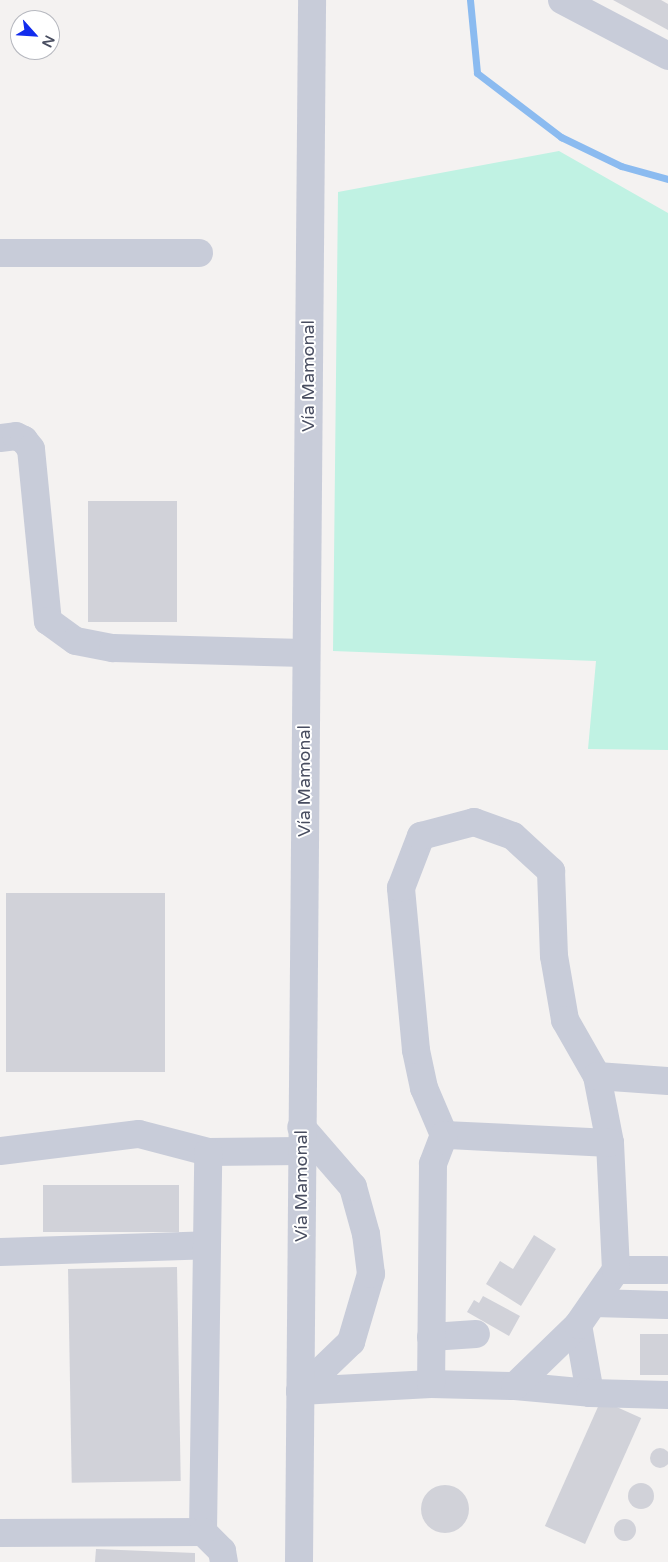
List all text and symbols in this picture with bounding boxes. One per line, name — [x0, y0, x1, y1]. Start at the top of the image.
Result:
north arrow — [10, 10, 60, 60]
text: N — [38, 33, 58, 50]
street label: Vía Mamonal — [297, 320, 319, 432]
street label: Vía Mamonal — [293, 725, 315, 837]
street label: Vía Mamonal — [290, 1130, 312, 1242]

